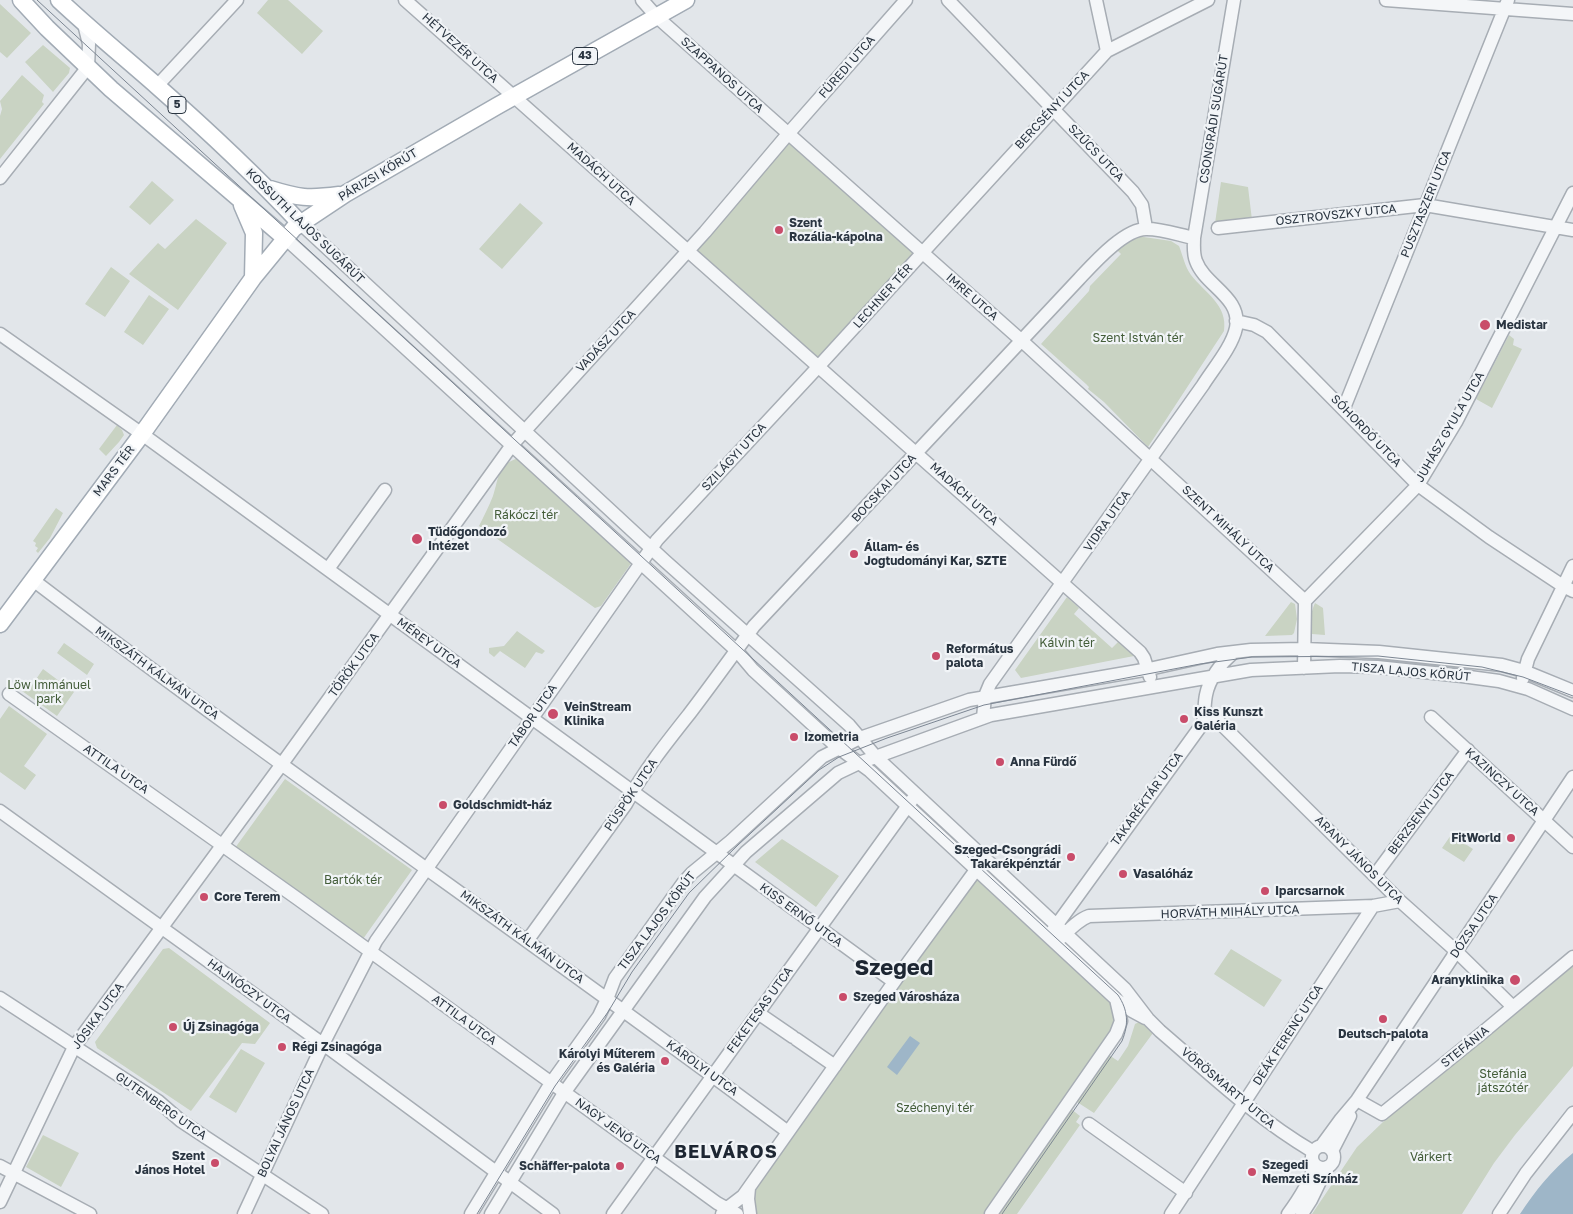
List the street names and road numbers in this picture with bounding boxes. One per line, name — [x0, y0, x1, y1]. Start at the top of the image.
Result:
street label: HÉTVEZÉR UTCA — [419, 10, 501, 86]
street label: FÜREDI UTCA — [816, 33, 878, 101]
street label: SZAPPANOS UTCA — [678, 34, 766, 116]
road number: 43 — [572, 48, 598, 64]
street label: CSONGRÁDI SUGÁRÚT — [1197, 53, 1231, 185]
street label: BERCSÉNYI UTCA — [1012, 68, 1092, 152]
road number: 5 — [168, 96, 186, 114]
street label: SZŰCS UTCA — [1065, 121, 1127, 185]
street label: MADÁCH UTCA — [564, 140, 638, 208]
street label: PÁRIZSI KÖRÚT — [336, 146, 420, 204]
street label: PUSZTASZERI UTCA — [1398, 148, 1454, 260]
street label: KOSSUTH LAJOS SUGÁRÚT — [243, 166, 367, 286]
street label: OSZTROVSZKY UTCA — [1275, 201, 1397, 229]
street label: LECHNER TÉR — [850, 261, 916, 331]
street label: IMRE UTCA — [943, 270, 1001, 324]
street label: VADÁSZ UTCA — [573, 307, 639, 375]
street label: JUHÁSZ GYULA UTCA — [1413, 369, 1487, 485]
street label: SÓHORDÓ UTCA — [1328, 392, 1404, 470]
street label: SZILÁGYI UTCA — [699, 420, 769, 494]
street label: MARS TÉR — [90, 443, 138, 499]
street label: BOCSKAI UTCA — [849, 451, 919, 525]
street label: MADÁCH UTCA — [927, 460, 1001, 528]
street label: SZENT MIHÁLY UTCA — [1179, 483, 1277, 575]
street label: VIDRA UTCA — [1081, 488, 1133, 554]
street label: MÉREY UTCA — [394, 615, 464, 671]
street label: MIKSZÁTH KÁLMÁN UTCA — [92, 623, 222, 723]
street label: TÖRÖK UTCA — [326, 630, 382, 700]
street label: TISZA LAJOS KÖRÚT — [1351, 660, 1471, 684]
street label: TÁBOR UTCA — [506, 681, 560, 751]
street label: ATTILA UTCA — [81, 741, 151, 797]
street label: KAZINCZY UTCA — [1462, 745, 1542, 819]
street label: TAKARÉKTÁR UTCA — [1108, 749, 1186, 849]
street label: PÜSPÖK UTCA — [601, 756, 661, 834]
street label: BERZSENYI UTCA — [1385, 768, 1457, 858]
street label: ARANY JÁNOS UTCA — [1312, 813, 1406, 907]
street label: TISZA LAJOS KÖRÚT — [615, 869, 699, 973]
street label: KISS ERNŐ UTCA — [757, 880, 845, 950]
street label: MIKSZÁTH KÁLMÁN UTCA — [457, 887, 587, 987]
street label: DÓZSA UTCA — [1447, 891, 1501, 961]
street label: HORVÁTH MIHÁLY UTCA — [1160, 902, 1300, 922]
street label: HAJNÓCZY UTCA — [204, 956, 294, 1026]
street label: FEKETESAS UTCA — [724, 964, 796, 1056]
street label: JÓSIKA UTCA — [69, 980, 127, 1052]
street label: DEÁK FERENC UTCA — [1250, 982, 1326, 1088]
street label: ATTILA UTCA — [429, 992, 499, 1048]
street label: STEFÁNIA — [1438, 1023, 1492, 1071]
street label: KÁROLYI UTCA — [663, 1037, 741, 1099]
street label: VÖRÖSMARTY UTCA — [1178, 1044, 1278, 1132]
street label: BOLYAI JÁNOS UTCA — [254, 1066, 318, 1180]
street label: GUTENBERG UTCA — [113, 1069, 209, 1143]
street label: NAGY JENŐ UTCA — [572, 1095, 664, 1167]

